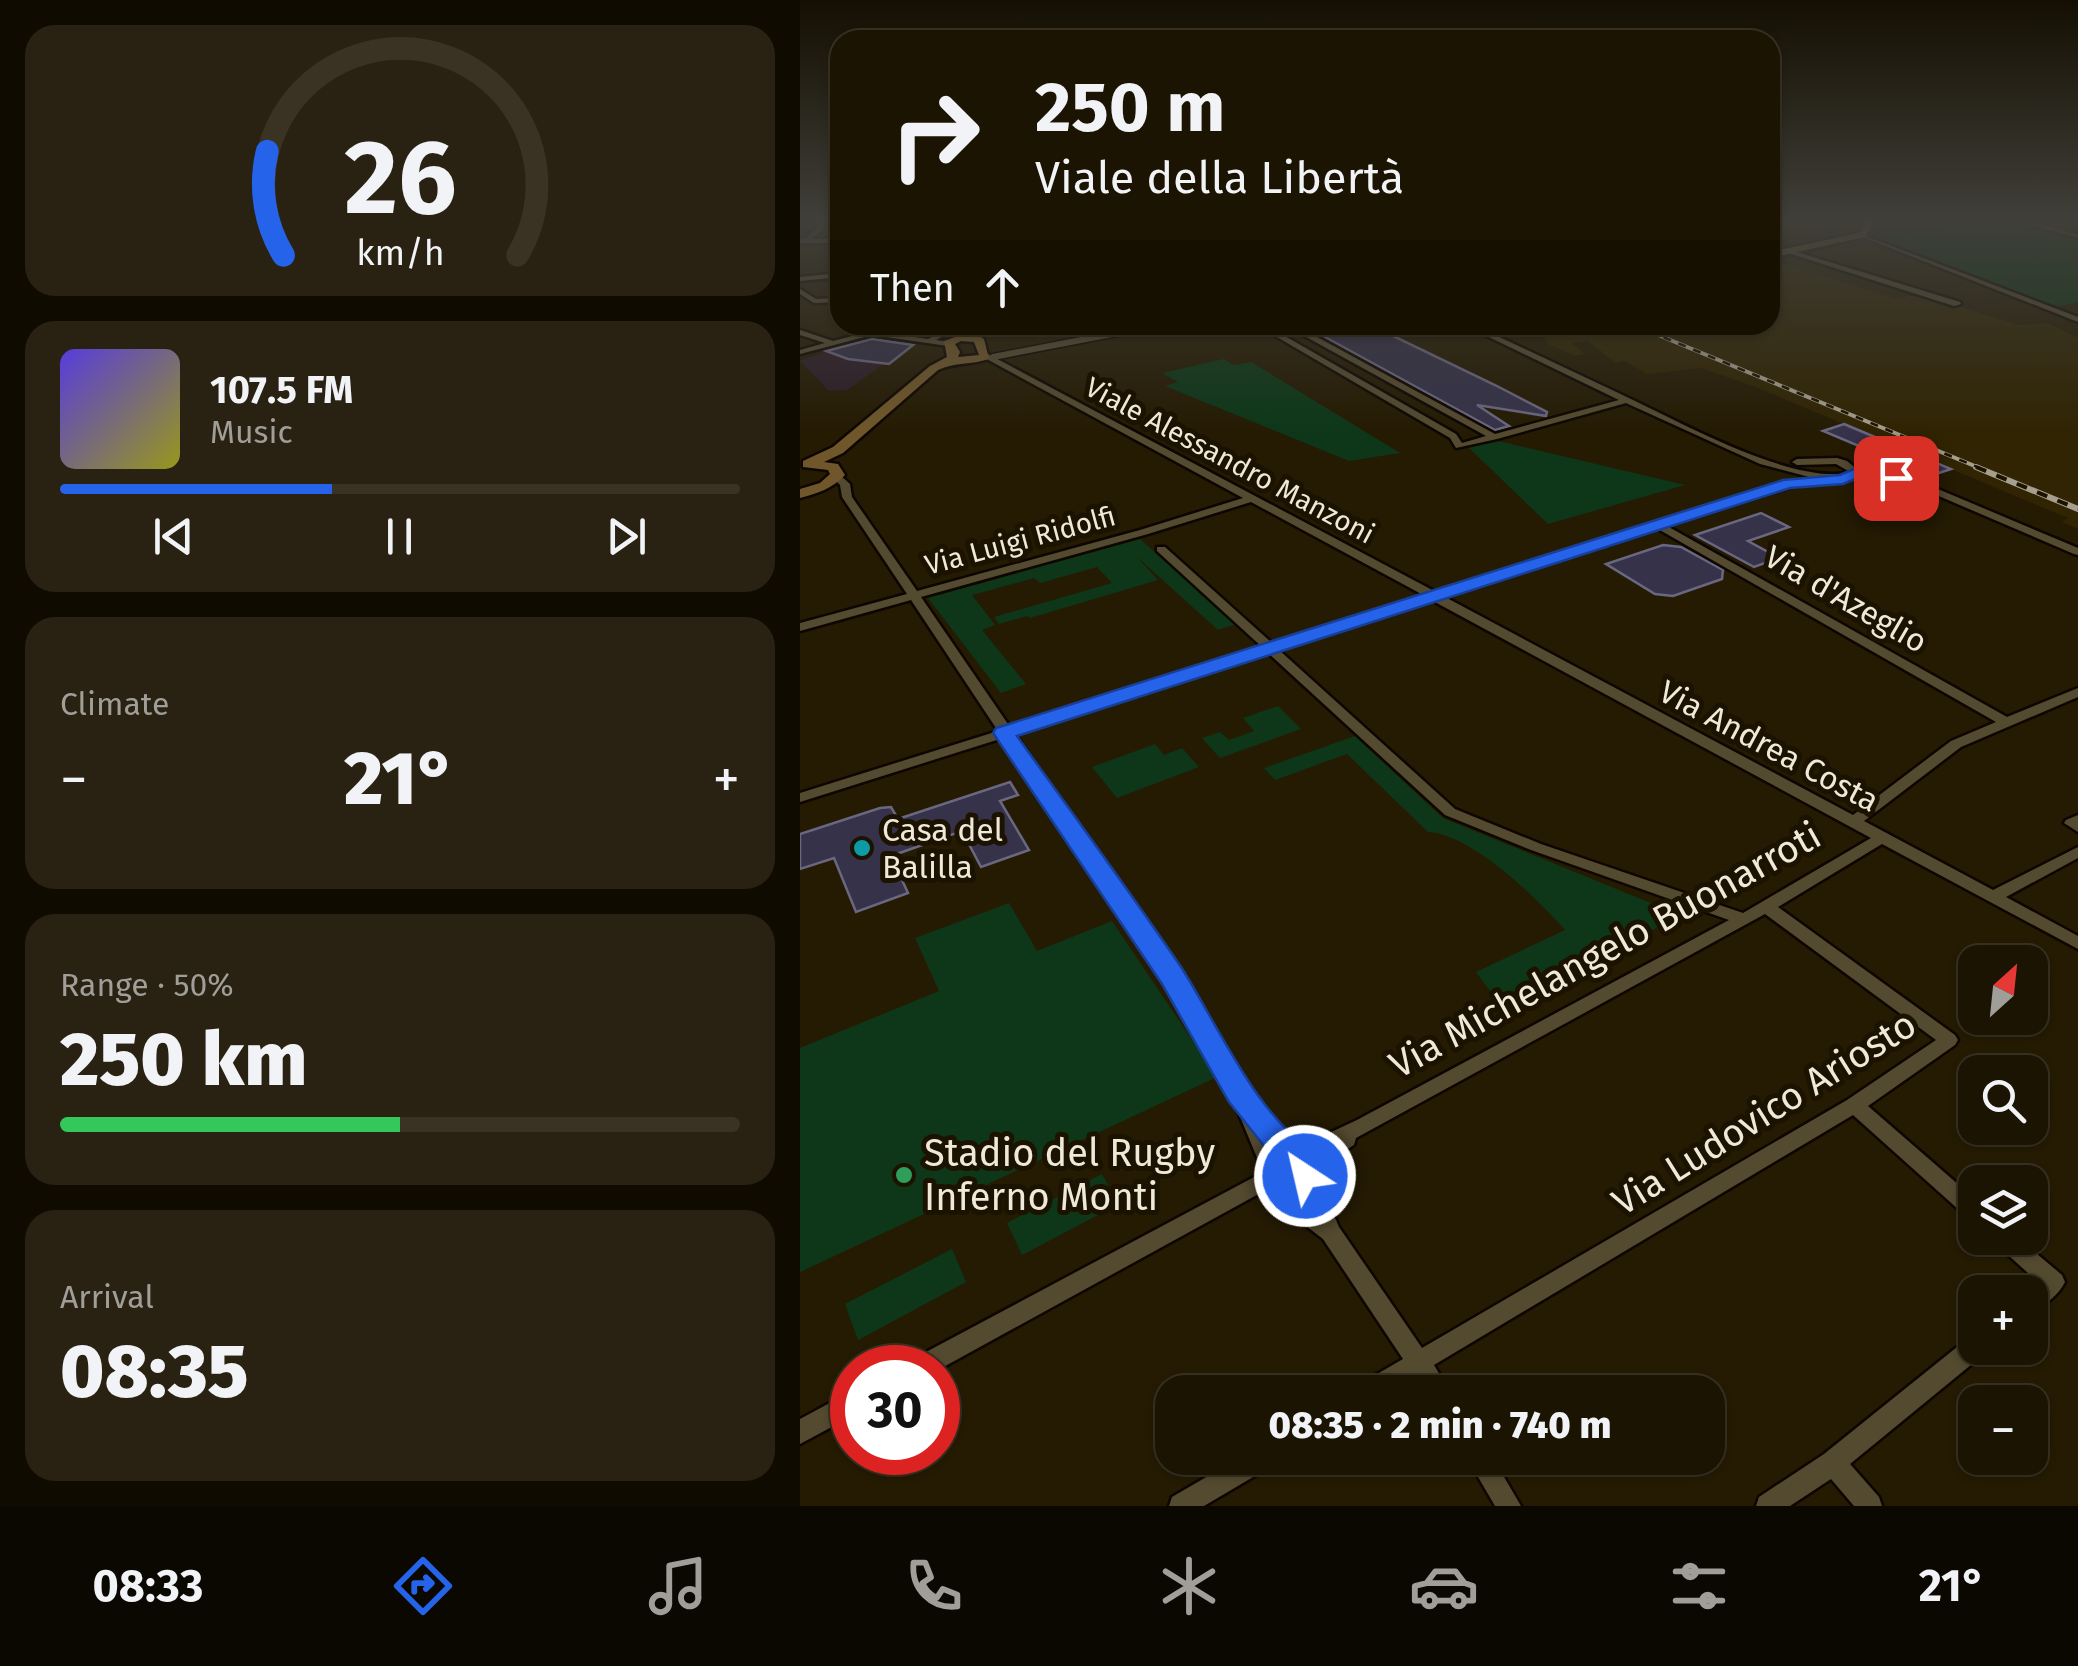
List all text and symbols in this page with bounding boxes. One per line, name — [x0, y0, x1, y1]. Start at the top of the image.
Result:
text: 250 m — [1035, 66, 1225, 150]
icon: right — [870, 70, 1000, 200]
text: 26 — [344, 116, 456, 241]
text: Viale della Libertà — [1035, 151, 1404, 205]
text: km/h — [356, 232, 444, 274]
icon: ahead — [975, 260, 1030, 315]
text: Then — [870, 265, 955, 311]
text: 107.5 FM — [210, 367, 353, 413]
street label: Viale Alessandro Manzoni — [1080, 370, 1380, 551]
text: Music — [210, 413, 293, 451]
pin — [1854, 436, 1939, 521]
icon: arrive — [1869, 451, 1924, 506]
street label: Via Luigi Ridolfi — [921, 499, 1119, 582]
icon: previous — [146, 509, 201, 564]
icon: pause — [372, 509, 427, 564]
icon: next — [599, 509, 654, 564]
street label: Via d'Azeglio — [1758, 537, 1934, 661]
street label: Via Andrea Costa — [1653, 672, 1885, 820]
text: Climate — [60, 685, 169, 723]
text: 21° — [344, 734, 456, 824]
text: − — [60, 747, 88, 813]
text: + — [713, 747, 740, 813]
place label: Casa del Balilla — [882, 811, 1003, 886]
street label: Via Michelangelo Buonarroti — [1381, 812, 1829, 1088]
marker: Casa del Balilla — [851, 837, 873, 859]
north arrow — [1958, 945, 2048, 1035]
map controls — [1958, 945, 2048, 1475]
text: Range · 50% — [60, 966, 234, 1004]
street label: Via Ludovico Ariosto — [1604, 1001, 1924, 1225]
text: 250 km — [60, 1015, 307, 1105]
button: search — [1958, 1055, 2048, 1145]
position arrow — [1253, 1124, 1357, 1228]
place label: Stadio del Rugby Inferno Monti — [924, 1130, 1215, 1220]
marker: Stadio del Rugby Inferno Monti — [893, 1164, 915, 1186]
button: layers — [1958, 1165, 2048, 1255]
button: + — [1958, 1275, 2048, 1365]
text: Arrival — [60, 1278, 154, 1316]
text: 08:35 — [60, 1327, 249, 1417]
speed limit sign: 30 — [830, 1345, 960, 1475]
button: − — [1958, 1385, 2048, 1475]
text: 08:35 · 2 min · 740 m — [1268, 1402, 1612, 1448]
icon: directions — [388, 1551, 458, 1621]
icon: music — [643, 1551, 713, 1621]
icon: phone — [899, 1551, 969, 1621]
icon: climate — [1154, 1551, 1224, 1621]
icon: car — [1409, 1551, 1479, 1621]
icon: filters — [1664, 1551, 1734, 1621]
text: 08:33 — [93, 1559, 203, 1613]
text: 21° — [1919, 1559, 1985, 1613]

